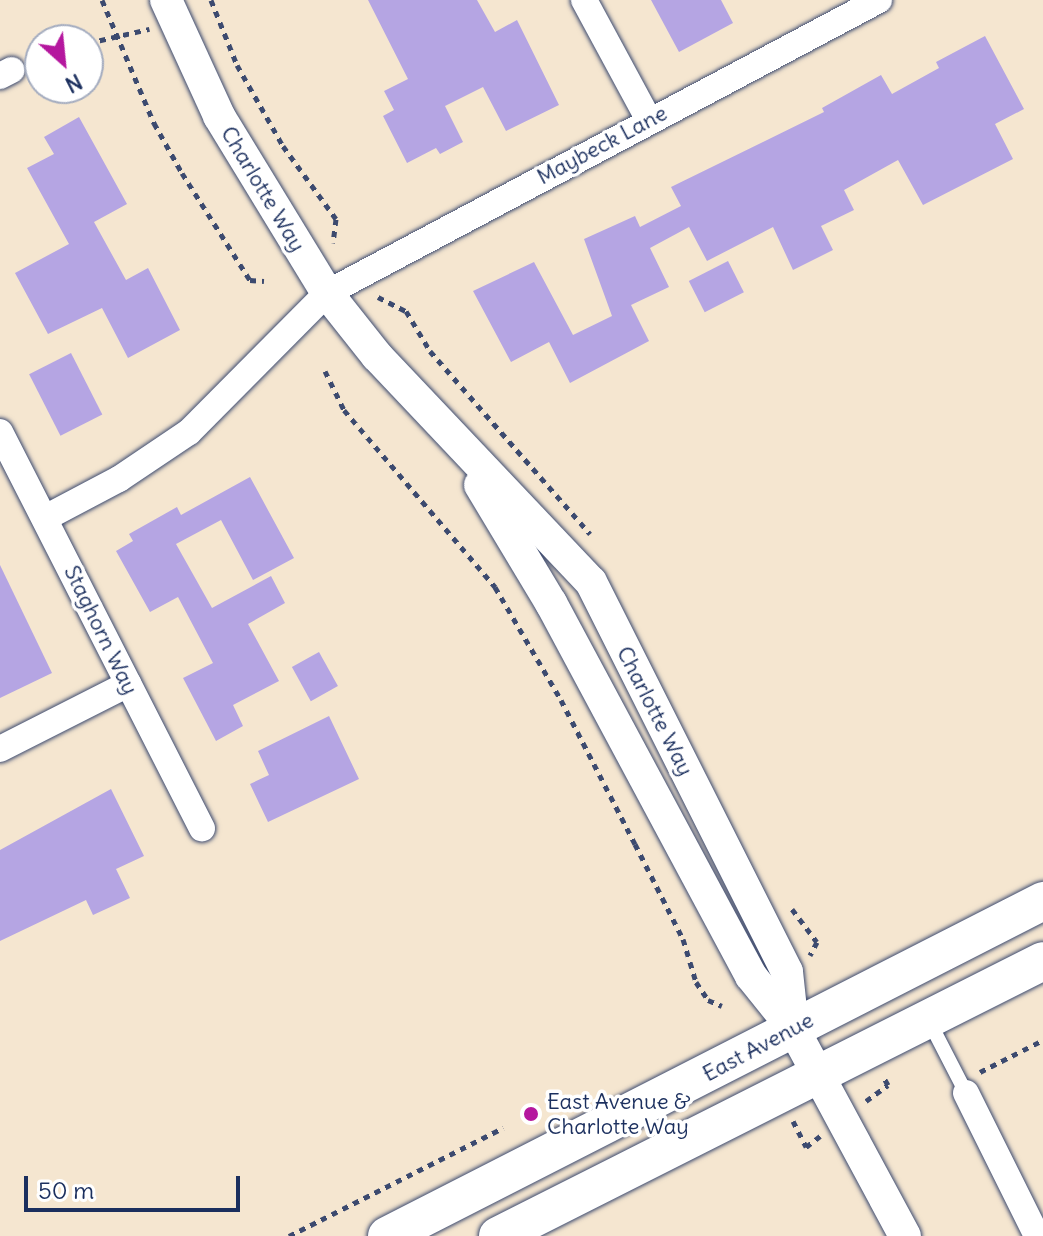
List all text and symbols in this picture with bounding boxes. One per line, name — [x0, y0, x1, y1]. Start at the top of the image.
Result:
north arrow — [24, 24, 104, 104]
text: N — [61, 68, 87, 100]
street label: Maybeck Lane — [533, 100, 671, 190]
street label: Charlotte Way — [215, 121, 311, 257]
street label: Staghorn Way — [58, 561, 144, 699]
street label: Charlotte Way — [611, 642, 699, 780]
street label: East Avenue — [698, 1007, 818, 1087]
place label: East Avenue & Charlotte Way — [547, 1088, 691, 1140]
marker: East Avenue & Charlotte Way — [522, 1105, 540, 1123]
scale bar — [28, 1160, 244, 1210]
text: 50 m — [38, 1175, 94, 1205]

